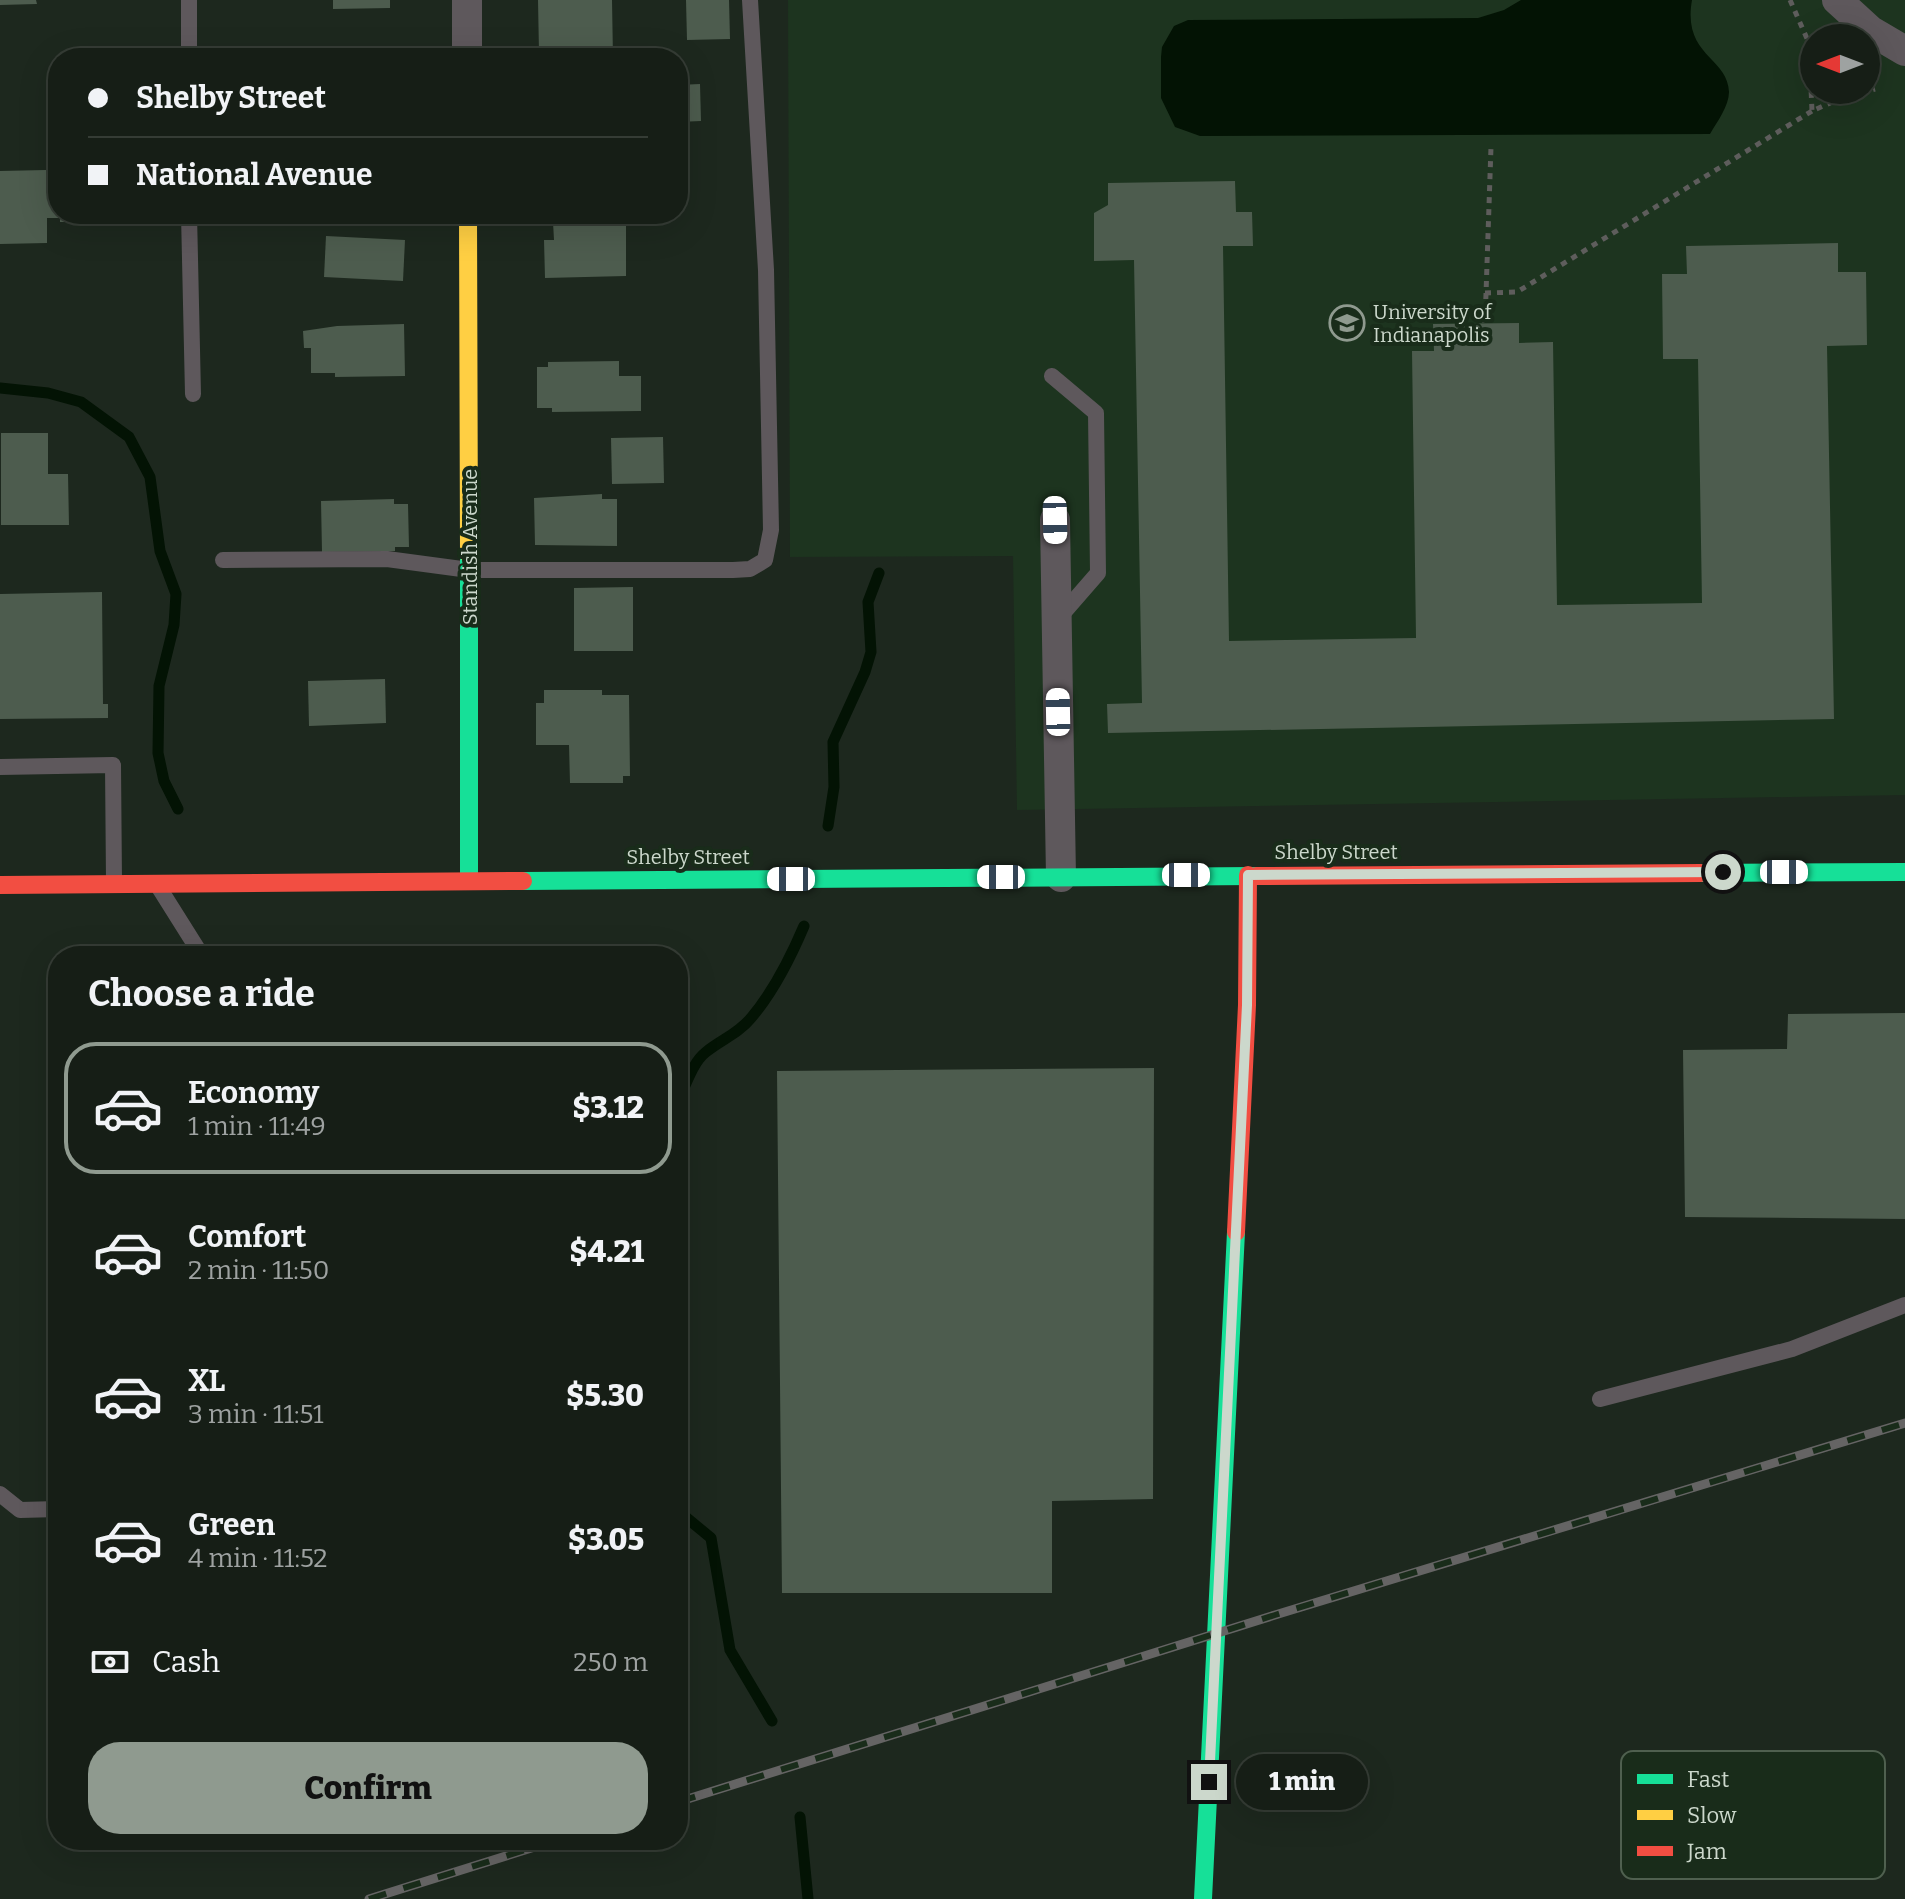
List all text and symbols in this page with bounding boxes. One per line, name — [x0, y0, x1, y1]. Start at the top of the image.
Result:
north arrow — [1800, 24, 1880, 104]
map controls — [1800, 24, 1880, 104]
text: Shelby Street — [136, 80, 326, 116]
text: National Avenue — [136, 157, 373, 193]
place label: University of Indianapolis — [1373, 300, 1494, 347]
school or university icon: University of Indianapolis — [1328, 304, 1366, 342]
street label: Standish Avenue — [458, 469, 482, 625]
car — [1043, 496, 1067, 544]
car — [1046, 688, 1070, 736]
street label: Shelby Street — [1274, 840, 1398, 864]
street label: Shelby Street — [626, 845, 750, 869]
route start — [1705, 854, 1741, 890]
car — [1760, 860, 1808, 884]
car — [1162, 863, 1210, 887]
car — [977, 865, 1025, 889]
car — [767, 867, 815, 891]
text: Choose a ride — [88, 972, 315, 1016]
icon: car — [92, 1072, 164, 1144]
text: Economy — [188, 1075, 319, 1111]
text: $3.12 — [572, 1090, 644, 1126]
text: 1 min · 11:49 — [188, 1111, 326, 1142]
icon: car — [92, 1216, 164, 1288]
text: Comfort — [188, 1219, 306, 1255]
text: $4.21 — [570, 1234, 644, 1270]
text: 2 min · 11:50 — [188, 1255, 329, 1286]
icon: car — [92, 1360, 164, 1432]
text: XL — [188, 1363, 225, 1399]
text: $5.30 — [566, 1378, 644, 1414]
text: 3 min · 11:51 — [188, 1399, 324, 1430]
icon: car — [92, 1504, 164, 1576]
text: Green — [188, 1507, 275, 1543]
text: $3.05 — [568, 1522, 644, 1558]
text: 4 min · 11:52 — [188, 1543, 327, 1574]
icon: cash — [88, 1640, 132, 1684]
text: Cash — [152, 1644, 220, 1680]
text: 250 m — [573, 1647, 648, 1678]
button: Confirm — [88, 1742, 648, 1834]
legend — [1621, 1751, 1885, 1879]
callout: 1 min — [1237, 1754, 1369, 1810]
route end — [1191, 1764, 1227, 1800]
text: 1 min — [1269, 1766, 1335, 1797]
text: Fast — [1687, 1766, 1729, 1793]
text: Slow — [1687, 1802, 1737, 1829]
text: Jam — [1686, 1838, 1727, 1865]

